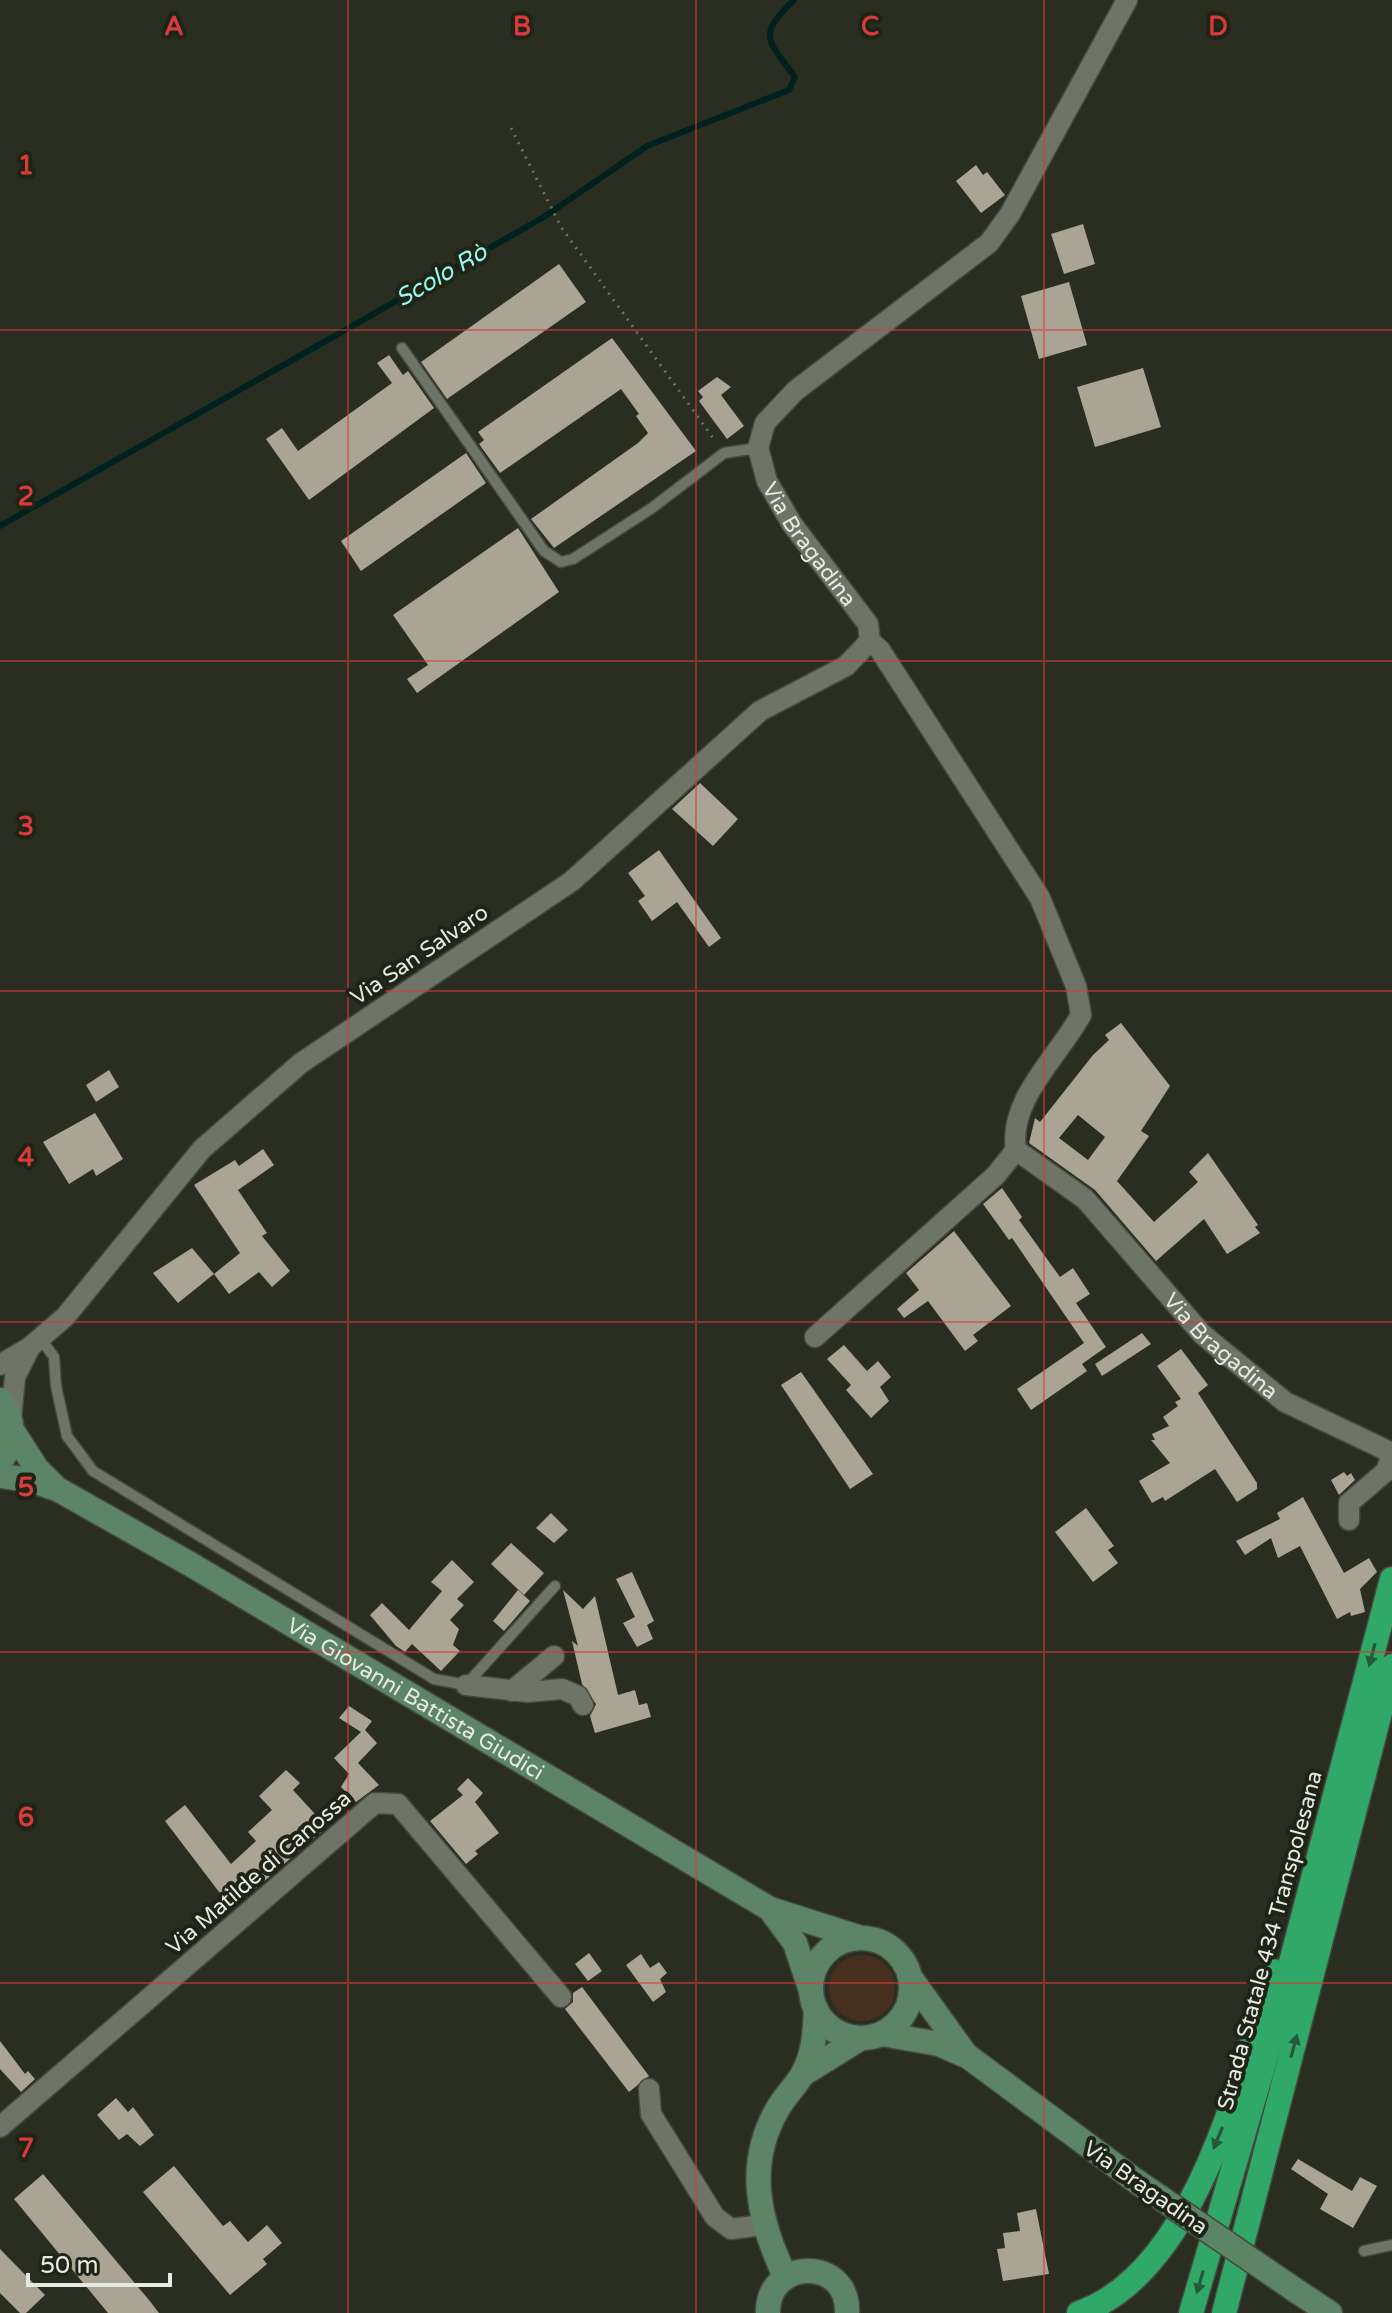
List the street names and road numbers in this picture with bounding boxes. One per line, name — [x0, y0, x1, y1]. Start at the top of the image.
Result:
street label: Via Bragadina — [757, 478, 862, 612]
street label: Via San Salvaro — [346, 899, 493, 1010]
street label: Via Bragadina — [1158, 1288, 1283, 1405]
street label: Via Giovanni Battista Giudici — [282, 1613, 548, 1786]
street label: Strada Statale 434 Transpolesana — [1212, 1768, 1328, 2113]
street label: Via Matilde di Canossa — [161, 1785, 356, 1960]
street label: Via Bragadina — [1078, 2135, 1213, 2240]

